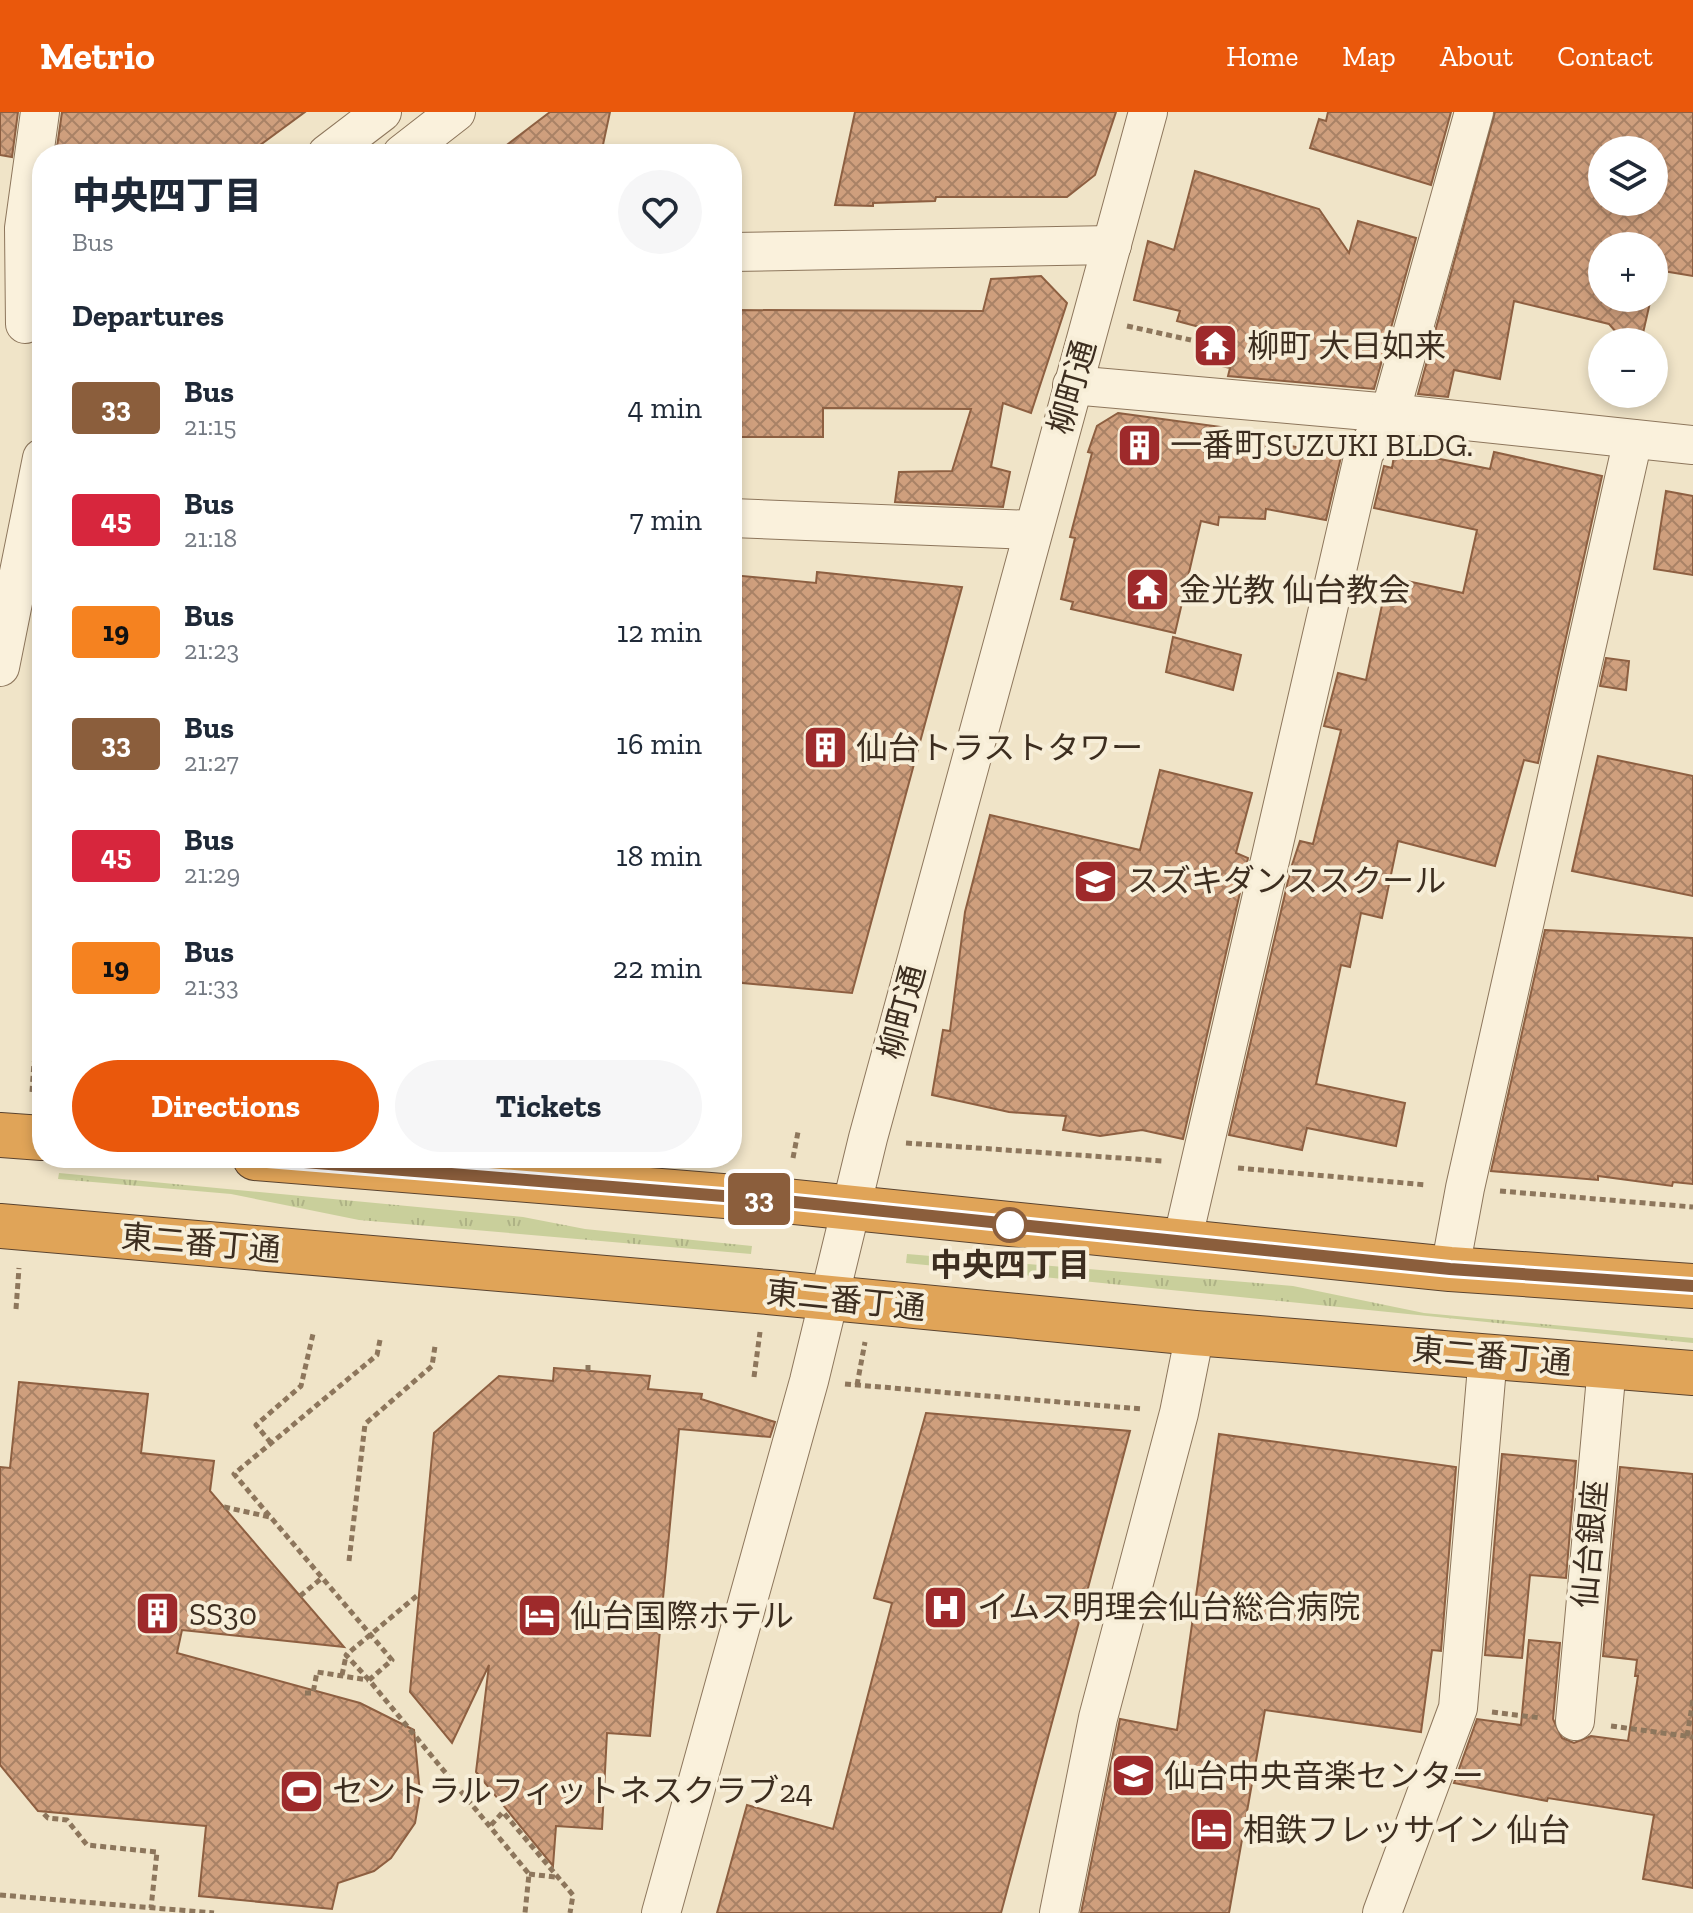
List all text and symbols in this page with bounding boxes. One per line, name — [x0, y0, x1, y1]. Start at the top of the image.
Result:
text: Metrio — [40, 33, 155, 79]
text: Home — [1226, 40, 1298, 73]
text: Map — [1342, 40, 1396, 73]
text: About — [1440, 40, 1513, 73]
text: Contact — [1557, 40, 1653, 73]
map controls — [1588, 136, 1668, 408]
button: layers — [1588, 136, 1668, 216]
button: heart — [618, 170, 702, 254]
text: 中央四丁目 — [72, 173, 262, 219]
text: Bus — [72, 226, 114, 258]
button: + — [1588, 232, 1668, 312]
text: Departures — [72, 298, 224, 334]
temple icon: 柳町 大日如来 — [1192, 322, 1240, 370]
place label: 柳町 大日如来 — [1247, 327, 1446, 365]
button: − — [1588, 328, 1668, 408]
street label: 柳町通 — [1041, 336, 1103, 438]
text: Bus — [184, 374, 234, 410]
text: 4 min — [628, 390, 702, 426]
text: 33 — [101, 391, 131, 424]
text: 21:15 — [184, 410, 237, 442]
building icon: 一番町SUZUKI BLDG. — [1115, 421, 1163, 469]
place label: 一番町SUZUKI BLDG. — [1170, 426, 1473, 464]
text: Bus — [184, 486, 234, 522]
text: 7 min — [630, 502, 702, 538]
text: 45 — [101, 503, 131, 536]
text: 21:18 — [184, 522, 237, 554]
temple icon: 金光教 仙台教会 — [1124, 566, 1172, 614]
place label: 金光教 仙台教会 — [1179, 571, 1410, 609]
text: Bus — [184, 598, 234, 634]
text: 12 min — [617, 614, 702, 650]
text: 19 — [103, 615, 129, 648]
text: 21:23 — [184, 634, 239, 666]
text: Bus — [184, 710, 234, 746]
building icon: 仙台トラストタワー — [801, 724, 849, 772]
text: 16 min — [616, 726, 702, 762]
text: 33 — [101, 727, 131, 760]
place label: 仙台トラストタワー — [856, 729, 1143, 767]
text: 21:27 — [184, 746, 239, 778]
text: Bus — [184, 822, 234, 858]
text: 18 min — [616, 838, 702, 874]
text: 45 — [101, 839, 131, 872]
school or university icon: スズキダンススクール — [1072, 857, 1120, 905]
text: 21:29 — [184, 858, 240, 890]
place label: スズキダンススクール — [1127, 862, 1446, 900]
text: Bus — [184, 934, 234, 970]
text: 22 min — [613, 950, 702, 986]
text: 19 — [103, 951, 129, 984]
street label: 柳町通 — [871, 961, 933, 1063]
text: 21:33 — [184, 970, 239, 1002]
button: Directions — [72, 1060, 379, 1152]
button: Tickets — [395, 1060, 702, 1152]
line badge: 33 — [723, 1173, 795, 1225]
text: 33 — [744, 1182, 774, 1215]
marker: 中央四丁目 — [993, 1208, 1027, 1242]
street label: 東二番丁通 — [120, 1217, 282, 1269]
place label: 中央四丁目 — [930, 1246, 1090, 1284]
street label: 東二番丁通 — [764, 1273, 928, 1327]
street label: 東二番丁通 — [1411, 1330, 1573, 1382]
street label: 仙台銀座 — [1565, 1479, 1615, 1609]
hospital icon: イムス明理会仙台総合病院 — [922, 1583, 970, 1631]
place label: イムス明理会仙台総合病院 — [977, 1588, 1360, 1626]
building icon: SS30 — [134, 1590, 182, 1638]
hotel icon: 仙台国際ホテル — [515, 1592, 563, 1640]
place label: SS30 — [189, 1595, 257, 1633]
place label: 仙台国際ホテル — [570, 1597, 794, 1635]
school or university icon: 仙台中央音楽センター — [1109, 1752, 1157, 1800]
place label: 仙台中央音楽センター — [1164, 1757, 1484, 1795]
sports icon: セントラルフィットネスクラブ24 — [277, 1767, 325, 1815]
place label: セントラルフィットネスクラブ24 — [332, 1772, 813, 1810]
hotel icon: 相鉄フレッサイン 仙台 — [1188, 1806, 1236, 1854]
place label: 相鉄フレッサイン 仙台 — [1243, 1811, 1570, 1849]

